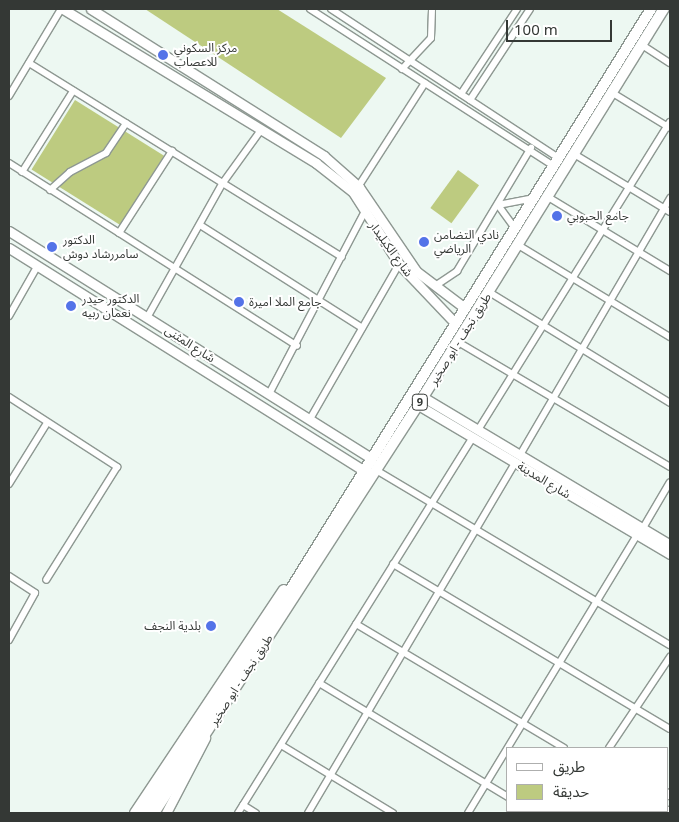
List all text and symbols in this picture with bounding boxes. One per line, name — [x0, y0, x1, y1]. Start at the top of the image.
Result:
scale bar — [509, 10, 615, 42]
text: 100 m — [514, 19, 558, 39]
place label: مركز السكوني للاعصاب — [174, 41, 237, 69]
marker: مركز السكوني للاعصاب — [156, 48, 170, 62]
place label: جامع الحبوبي — [567, 209, 629, 223]
marker: جامع الحبوبي — [551, 210, 563, 222]
street label: شارع الكيليدار — [366, 219, 416, 279]
place label: نادي التضامن الرياضي — [434, 228, 499, 256]
place label: الدكتور سامررشاد دوش — [63, 233, 138, 261]
marker: نادي التضامن الرياضي — [418, 236, 430, 248]
marker: الدكتور سامررشاد دوش — [45, 240, 59, 254]
street label: طريق نجف - ابو صخير — [426, 290, 494, 388]
place label: الدكتور حيدر نعمان ربيه — [82, 292, 139, 320]
place label: جامع الملا اميرة — [249, 295, 321, 309]
marker: جامع الملا اميرة — [233, 296, 245, 308]
marker: الدكتور حيدر نعمان ربيه — [64, 299, 78, 313]
street label: شارع المثنى — [162, 322, 218, 366]
road number: 9 — [411, 394, 429, 411]
street label: شارع المدينة — [515, 459, 573, 501]
place label: بلدية النجف — [144, 619, 201, 633]
marker: بلدية النجف — [205, 620, 217, 632]
street label: طريق نجف - ابو صخير — [206, 632, 276, 728]
legend — [507, 747, 669, 812]
text: طريق — [553, 756, 585, 776]
text: حديقة — [553, 781, 589, 801]

